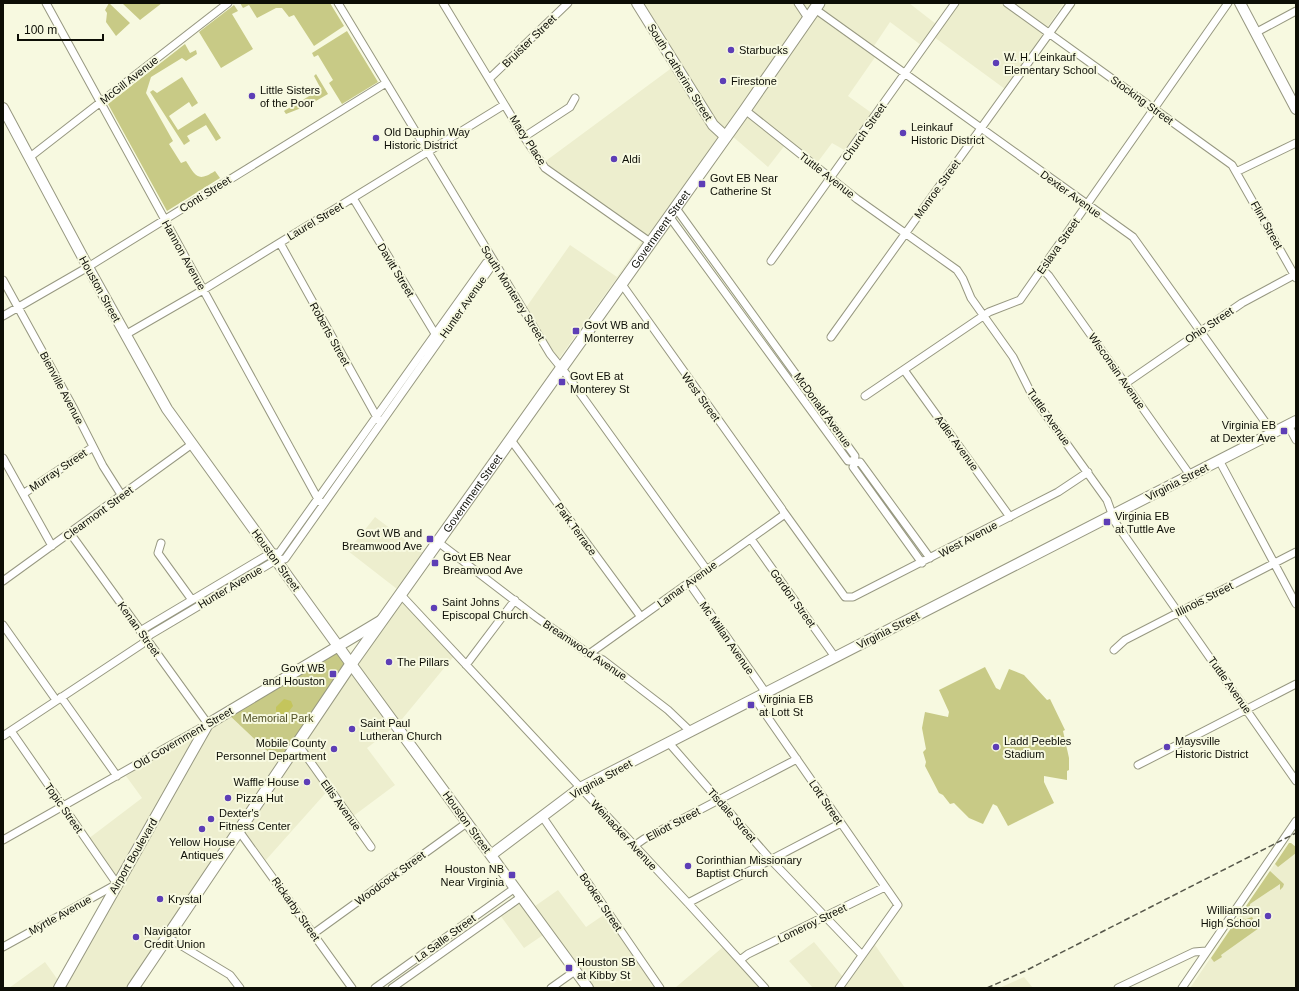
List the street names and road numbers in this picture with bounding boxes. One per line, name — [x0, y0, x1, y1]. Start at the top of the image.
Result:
street label: Bruister Street — [500, 12, 558, 70]
street label: South Catherine Street — [645, 21, 715, 123]
street label: McGill Avenue — [98, 54, 160, 106]
street label: Stocking Street — [1108, 73, 1176, 127]
street label: Church Street — [840, 101, 888, 163]
street label: Macy Place — [507, 113, 549, 167]
street label: Tuttle Avenue — [797, 150, 857, 200]
street label: Monroe Street — [912, 157, 962, 221]
street label: Dexter Avenue — [1038, 168, 1104, 220]
street label: Conti Street — [177, 174, 233, 214]
street label: Government Street — [628, 188, 692, 271]
street label: Flint Street — [1249, 199, 1285, 251]
street label: Laurel Street — [285, 200, 345, 242]
street label: Eslava Street — [1034, 216, 1082, 276]
street label: Hannon Avenue — [160, 218, 208, 292]
street label: Davitt Street — [375, 241, 417, 299]
street label: South Monterey Street — [479, 243, 547, 343]
street label: Houston Street — [77, 254, 123, 324]
street label: Hunter Avenue — [437, 274, 489, 340]
street label: Roberts Street — [308, 300, 352, 368]
street label: Ohio Street — [1183, 304, 1235, 346]
street label: Wisconsin Avenue — [1086, 331, 1148, 411]
street label: Bienville Avenue — [38, 350, 86, 426]
street label: West Street — [679, 370, 723, 424]
street label: McDonald Avenue — [792, 370, 854, 450]
street label: Tuttle Avenue — [1025, 386, 1073, 448]
street label: Adler Avenue — [933, 413, 981, 473]
street label: Murray Street — [27, 446, 89, 494]
street label: Government Street — [441, 452, 504, 535]
street label: Virginia Street — [1144, 461, 1210, 503]
street label: Clearmont Street — [61, 484, 135, 542]
street label: Park Terrace — [553, 500, 599, 558]
street label: West Avenue — [937, 519, 999, 559]
street label: Houston Street — [250, 527, 302, 593]
street label: Lamar Avenue — [655, 558, 719, 610]
street label: Hunter Avenue — [196, 563, 264, 611]
street label: Gordon Street — [768, 567, 818, 629]
street label: Illinois Street — [1173, 579, 1235, 619]
street label: Kenan Street — [115, 599, 163, 659]
street label: Mc Millan Avenue — [697, 599, 757, 677]
street label: Virginia Street — [855, 609, 921, 651]
street label: Breamwood Avenue — [541, 618, 629, 682]
street label: Tuttle Avenue — [1206, 654, 1254, 716]
street label: Old Government Street — [131, 705, 235, 771]
street label: Virginia Street — [568, 757, 634, 801]
street label: Ellis Avenue — [319, 777, 363, 833]
street label: Lott Street — [807, 778, 845, 826]
street label: Topic Street — [42, 781, 86, 835]
street label: Tisdale Street — [705, 786, 759, 844]
street label: Houston Street — [441, 789, 493, 855]
street label: Weinacker Avenue — [588, 798, 660, 872]
street label: Elliott Street — [644, 805, 702, 843]
street label: Airport Boulevard — [107, 816, 159, 896]
street label: Woodcock Street — [353, 849, 427, 907]
street label: Booker Street — [577, 871, 625, 933]
street label: Rickarby Street — [270, 875, 322, 943]
street label: Myrtle Avenue — [27, 893, 93, 937]
street label: Lomeroy Street — [776, 901, 848, 945]
street label: La Salle Street — [412, 912, 478, 964]

